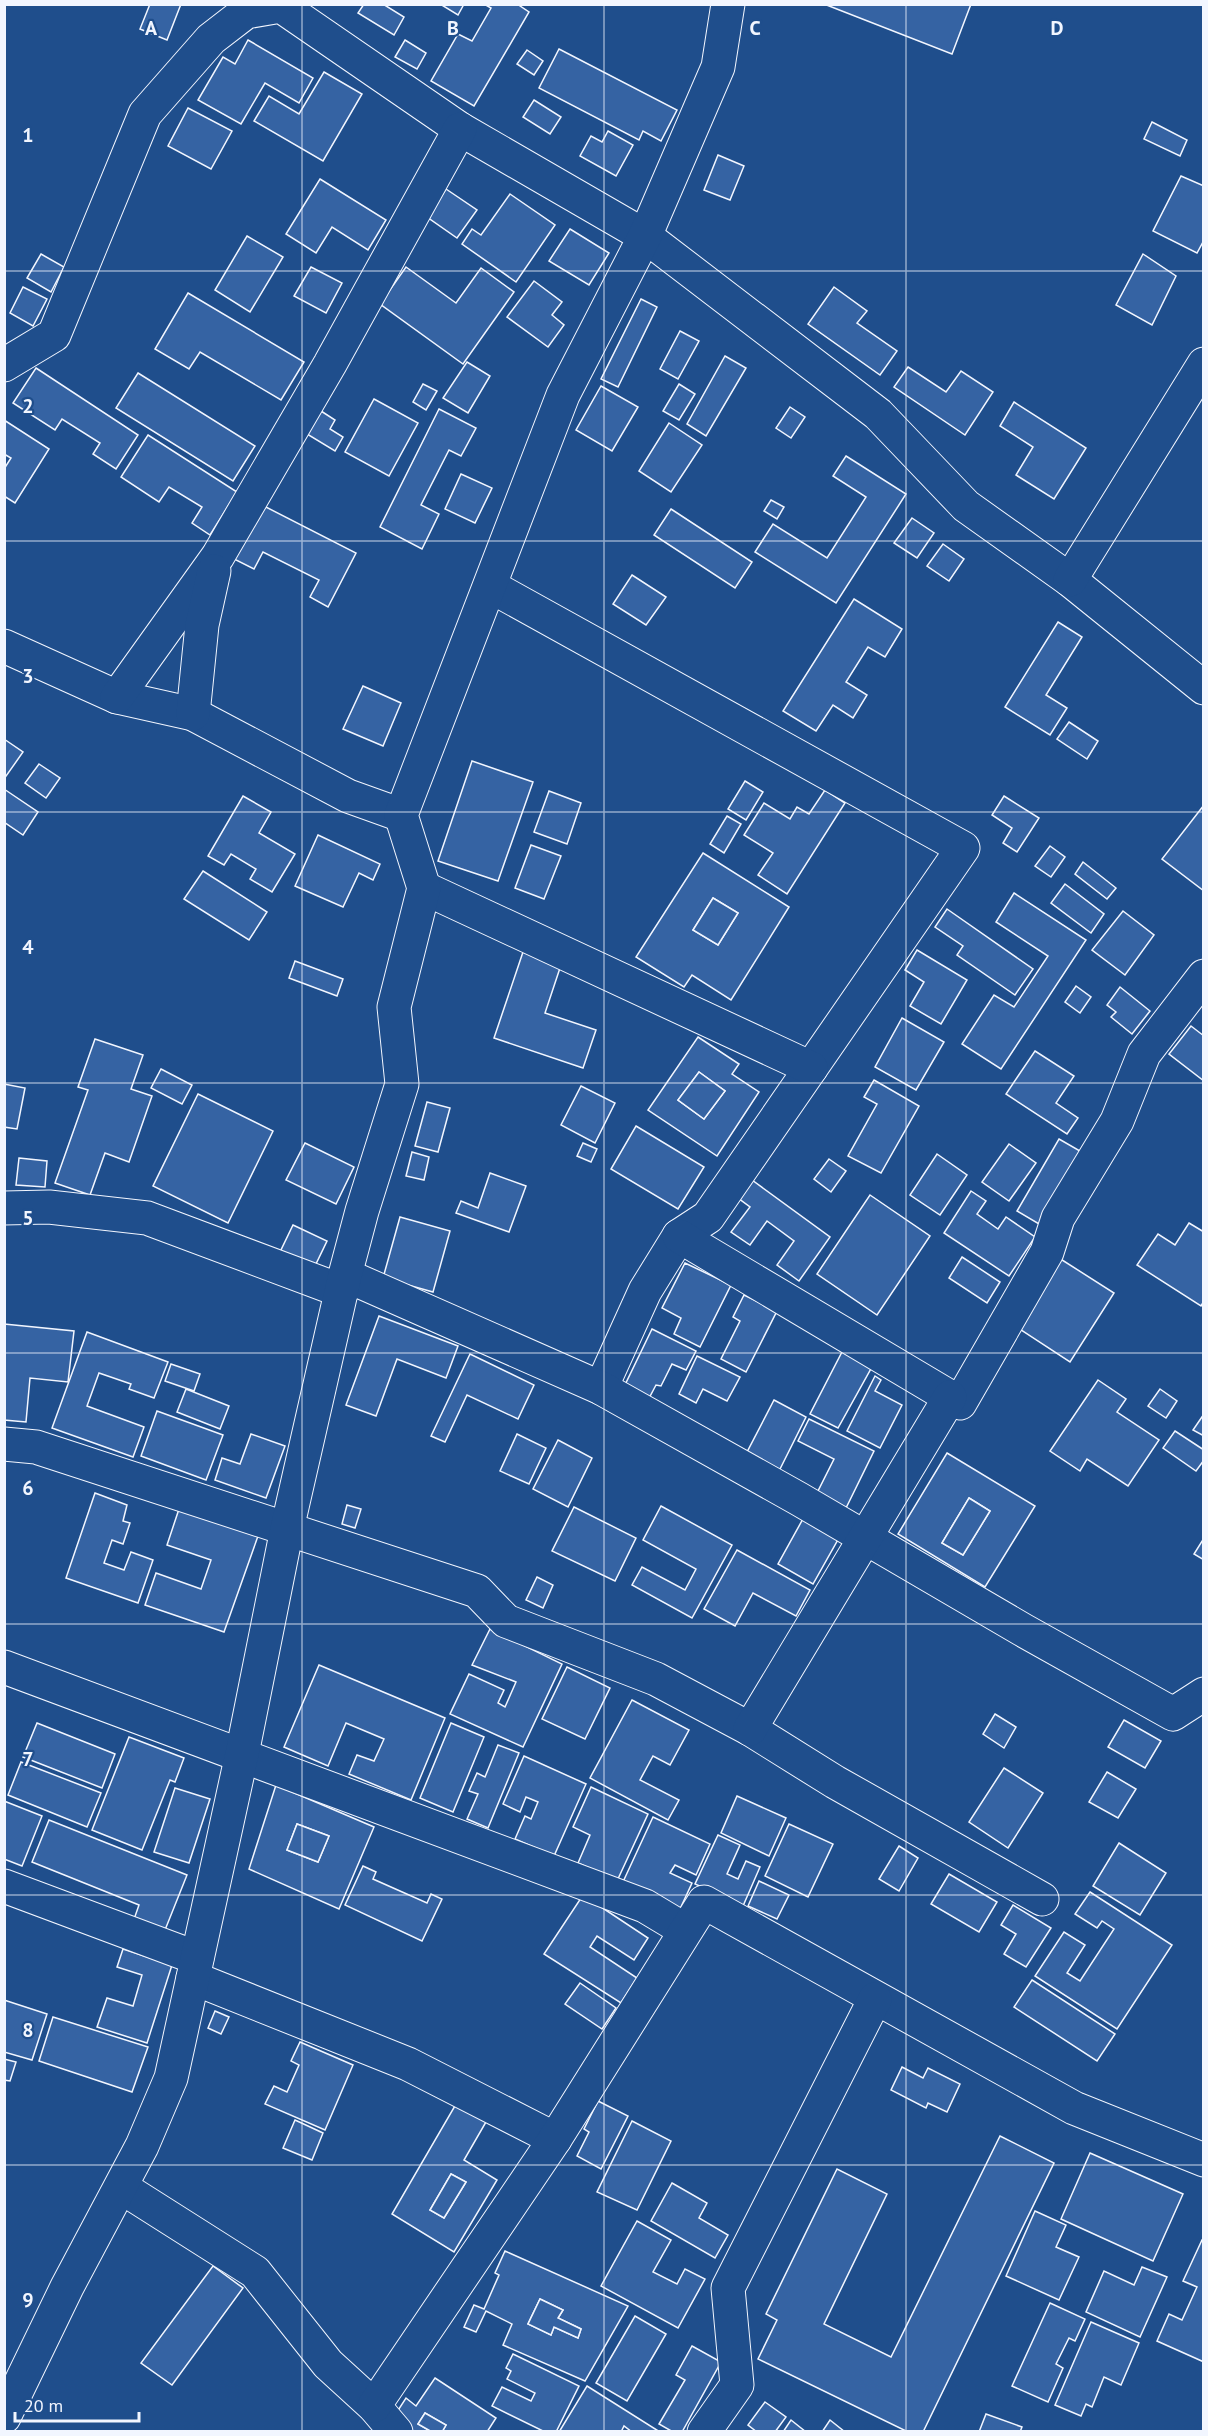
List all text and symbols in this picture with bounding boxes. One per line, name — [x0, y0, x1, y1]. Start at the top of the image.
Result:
text: A — [145, 15, 158, 41]
text: B — [447, 15, 459, 41]
text: C — [749, 15, 761, 41]
text: D — [1051, 15, 1064, 41]
text: 1 — [22, 122, 34, 148]
text: 2 — [22, 393, 34, 419]
text: 3 — [22, 663, 34, 689]
text: 4 — [22, 934, 34, 960]
text: 5 — [22, 1205, 34, 1231]
text: 6 — [22, 1475, 34, 1501]
text: 7 — [22, 1746, 34, 1772]
text: 8 — [22, 2017, 34, 2043]
text: 9 — [22, 2287, 34, 2313]
scale bar — [15, 2385, 140, 2423]
text: 20 m — [24, 2394, 63, 2417]

